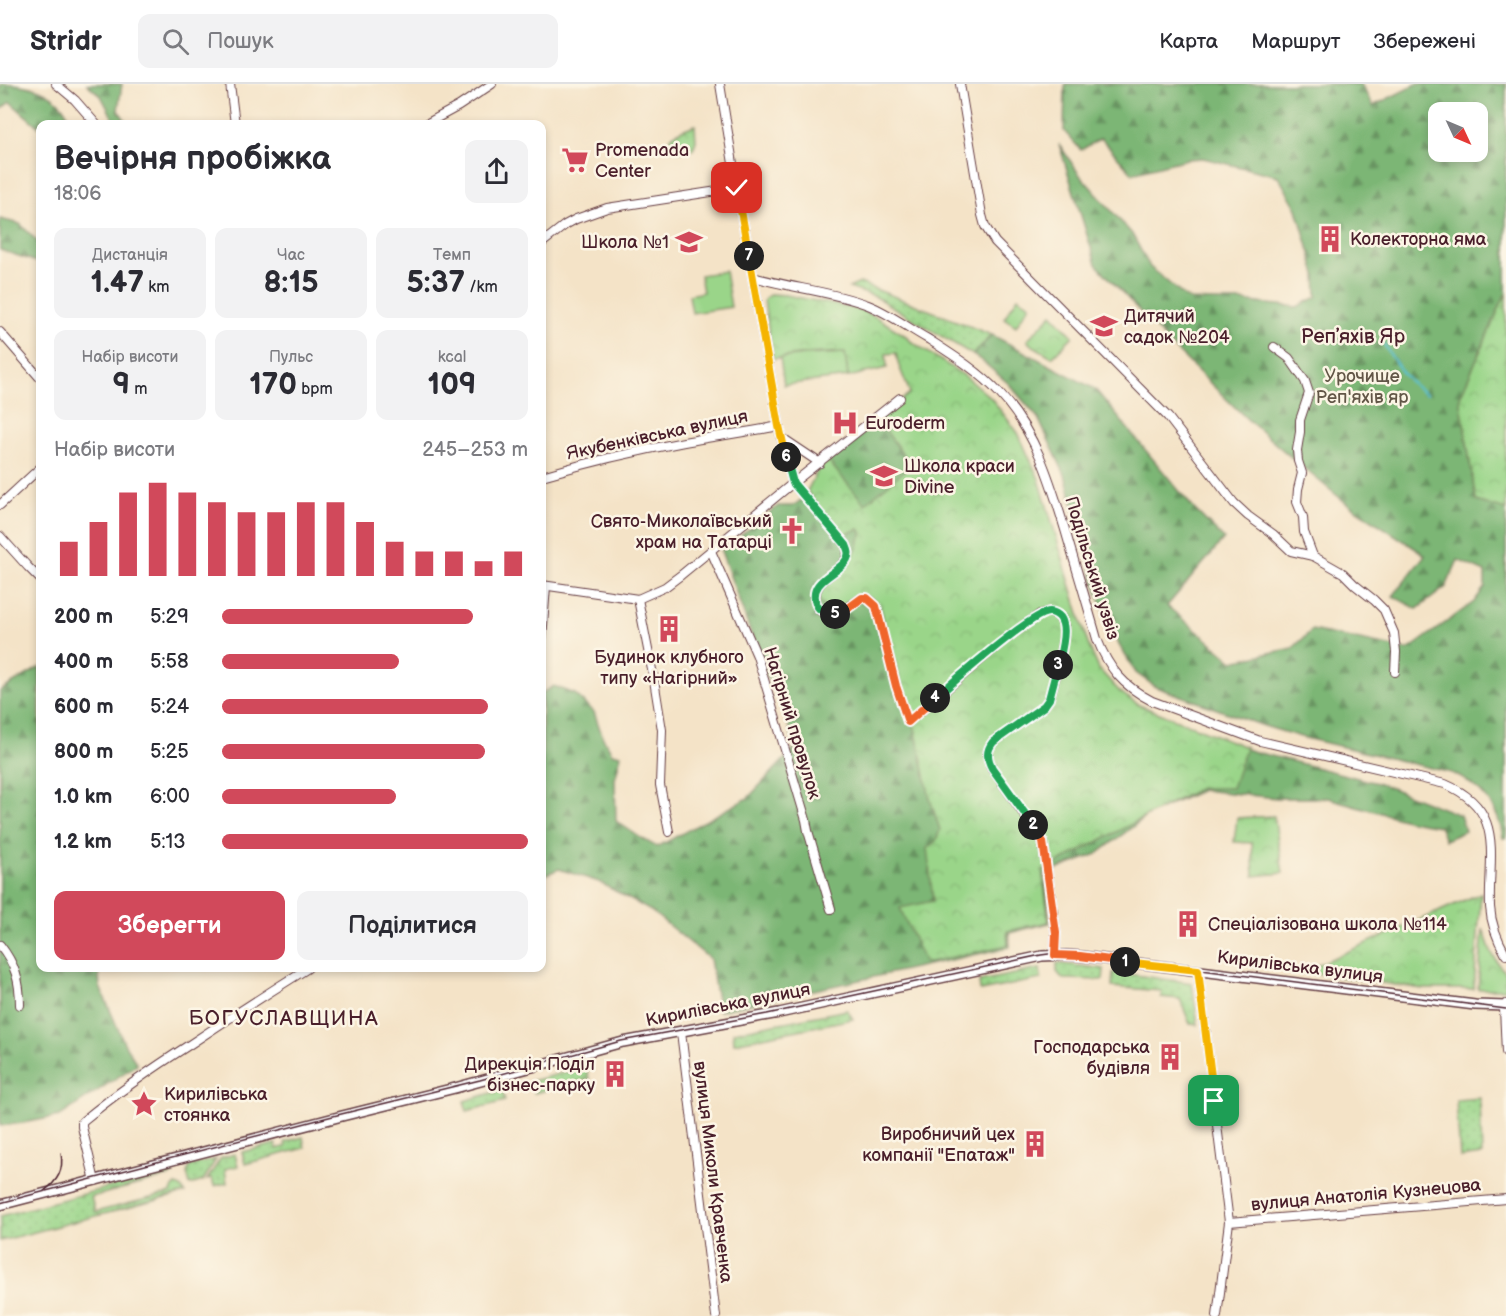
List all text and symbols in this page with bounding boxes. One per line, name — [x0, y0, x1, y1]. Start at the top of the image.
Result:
search box — [138, 14, 558, 68]
text: Stridr — [30, 25, 102, 58]
icon: search — [159, 25, 192, 58]
text: Пошук — [207, 28, 274, 55]
text: Карта — [1159, 29, 1218, 54]
text: Маршрут — [1251, 29, 1341, 54]
text: Збережені — [1374, 29, 1476, 54]
north arrow — [1428, 102, 1488, 162]
map controls — [1428, 102, 1488, 162]
text: Вечірня пробіжка — [54, 139, 331, 179]
button: share — [465, 140, 528, 203]
place label: Promenada Center — [595, 140, 689, 182]
supermarket icon: Promenada Center — [560, 145, 590, 175]
pin — [711, 162, 762, 213]
icon: check — [720, 171, 753, 204]
text: 18:06 — [54, 182, 101, 206]
building icon: Колекторна яма — [1315, 224, 1345, 254]
school or university icon: Школа №1 — [674, 227, 704, 257]
place label: Колекторна яма — [1350, 229, 1487, 250]
place label: Школа №1 — [581, 232, 669, 253]
pin: 7 — [734, 241, 764, 271]
text: Дистанція — [92, 246, 168, 265]
text: Час — [277, 246, 305, 265]
text: Темп — [433, 246, 471, 265]
text: 7 — [745, 246, 753, 265]
text: 1.47 — [91, 265, 144, 301]
text: 8:15 — [263, 265, 319, 301]
text: 5:37 — [406, 265, 465, 301]
text: km — [144, 278, 169, 297]
text: /km — [465, 278, 498, 297]
place label: Дитячий садок №204 — [1124, 306, 1230, 348]
school or university icon: Дитячий садок №204 — [1089, 311, 1119, 341]
district label: Репʼяхів Яр — [1301, 325, 1406, 349]
text: Набір висоти — [82, 348, 178, 367]
text: Пульс — [269, 348, 313, 367]
text: kcal — [438, 348, 466, 367]
park label: Урочище Реп'яхів яр — [1316, 366, 1408, 408]
text: 9 — [112, 367, 130, 403]
text: 170 — [249, 367, 297, 403]
text: 109 — [428, 367, 476, 403]
text: m — [130, 380, 148, 399]
text: bpm — [297, 380, 333, 399]
street label: Якубенківська вулиця — [564, 405, 750, 465]
hospital icon: Euroderm — [830, 408, 860, 438]
place label: Euroderm — [865, 413, 945, 434]
text: Набір висоти — [54, 438, 175, 462]
text: 245–253 m — [422, 438, 528, 462]
pin: 6 — [771, 442, 801, 472]
text: 6 — [781, 447, 791, 466]
place label: Школа краси Divine — [904, 456, 1015, 498]
school or university icon: Школа краси Divine — [869, 461, 899, 491]
street label: Подільський узвіз — [1060, 494, 1124, 643]
place label: Свято-Миколаївський храм на Татарці — [591, 511, 772, 553]
church icon: Свято-Миколаївський храм на Татарці — [777, 516, 807, 546]
pin: 5 — [820, 599, 850, 629]
text: 5 — [830, 604, 840, 623]
text: 200 m — [54, 605, 113, 629]
text: 5:29 — [150, 605, 189, 629]
building icon: Будинок клубного типу «Нагірний» — [654, 614, 684, 644]
street label: Нагірний провулок — [759, 644, 825, 802]
place label: Будинок клубного типу «Нагірний» — [594, 647, 744, 689]
text: 400 m — [54, 650, 113, 674]
text: 5:58 — [150, 650, 189, 674]
pin: 3 — [1043, 650, 1073, 680]
text: 3 — [1053, 655, 1063, 674]
pin: 4 — [920, 683, 950, 713]
text: 4 — [930, 688, 940, 707]
text: 600 m — [54, 695, 114, 719]
text: 5:24 — [150, 695, 189, 719]
text: 800 m — [54, 740, 113, 764]
text: 5:25 — [150, 740, 189, 764]
text: 1.0 km — [54, 785, 112, 809]
text: 6:00 — [150, 785, 190, 809]
pin: 2 — [1018, 810, 1048, 840]
text: 2 — [1028, 815, 1038, 834]
text: 1.2 km — [54, 830, 112, 854]
text: 5:13 — [150, 830, 186, 854]
button: Зберегти — [54, 891, 285, 960]
button: Поділитися — [297, 891, 528, 960]
building icon: Спеціалізована школа №114 — [1173, 909, 1203, 939]
place label: Спеціалізована школа №114 — [1208, 914, 1447, 935]
street label: Кирилівська вулиця — [1216, 946, 1384, 988]
pin: 1 — [1110, 947, 1140, 977]
text: 1 — [1122, 952, 1128, 971]
street label: Кирилівська вулиця — [644, 979, 812, 1031]
district label: БОГУСЛАВЩИНА — [189, 1006, 379, 1031]
place label: Господарська будівля — [1033, 1037, 1150, 1079]
building icon: Господарська будівля — [1155, 1042, 1185, 1072]
place label: Дирекція Поділ бізнес-парку — [465, 1054, 596, 1096]
building icon: Дирекція Поділ бізнес-парку — [600, 1059, 630, 1089]
street label: вулиця Миколи Кравченка — [689, 1060, 737, 1284]
pin — [1188, 1075, 1239, 1126]
place label: Кирилівська стоянка — [164, 1084, 268, 1126]
icon: arrive — [1197, 1084, 1230, 1117]
place icon: Кирилівська стоянка — [129, 1089, 159, 1119]
place label: Виробничий цех компанії "Епатаж" — [862, 1124, 1015, 1166]
building icon: Виробничий цех компанії "Епатаж" — [1020, 1129, 1050, 1159]
street label: вулиця Анатолія Кузнецова — [1250, 1174, 1482, 1216]

